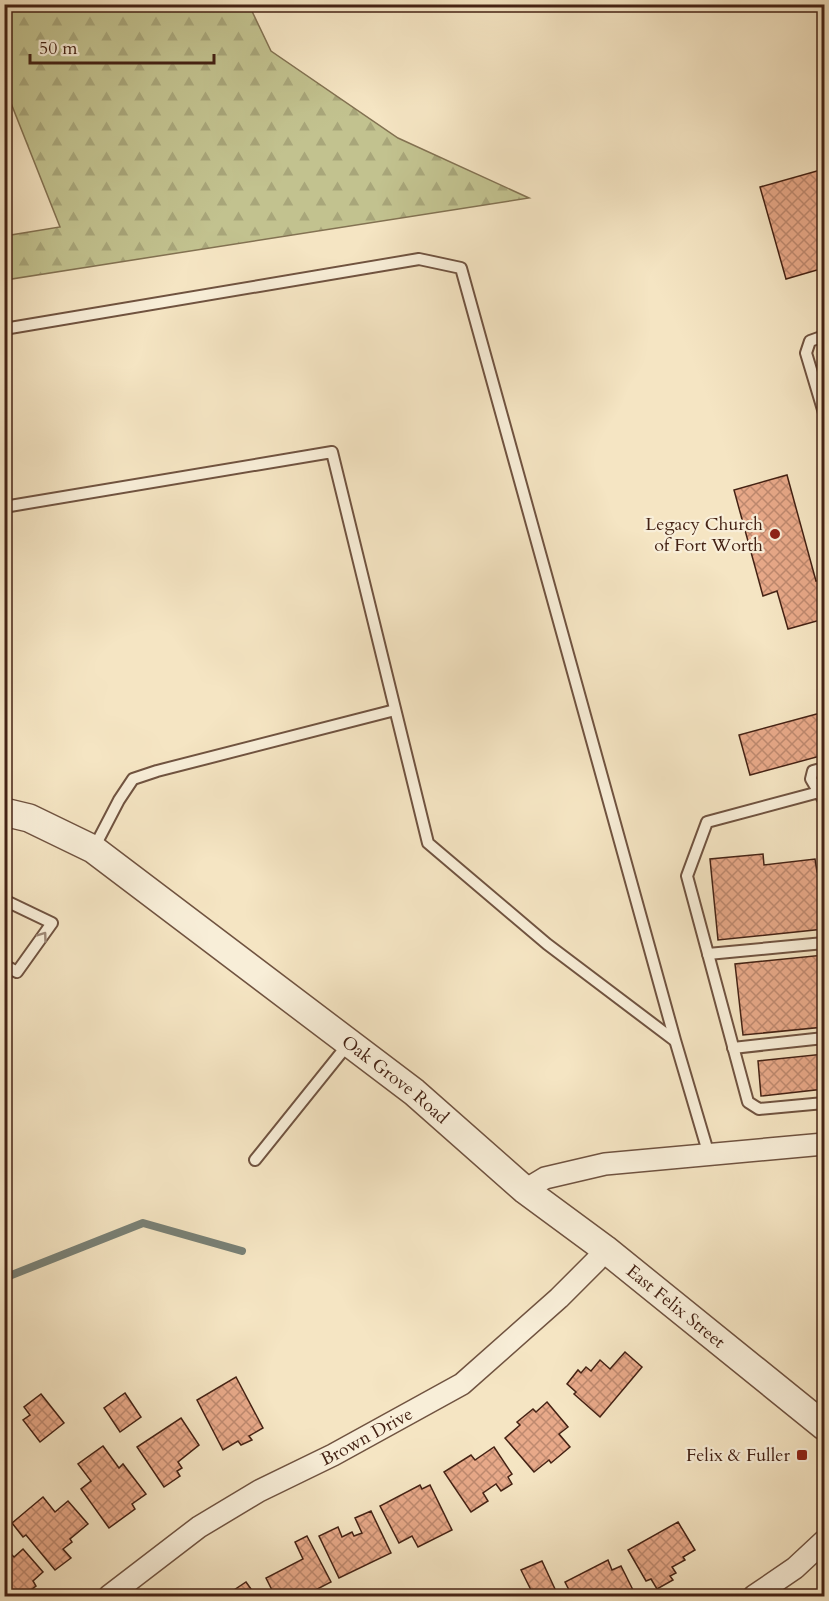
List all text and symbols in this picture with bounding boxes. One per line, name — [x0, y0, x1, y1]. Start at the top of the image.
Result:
scale bar — [30, 27, 214, 65]
text: 50 m — [39, 36, 78, 61]
place label: Legacy Church of Fort Worth — [645, 512, 763, 558]
marker: Legacy Church of Fort Worth — [768, 527, 782, 541]
one-way arrow — [36, 931, 47, 942]
street label: Oak Grove Road — [336, 1030, 454, 1130]
street label: East Felix Street — [621, 1259, 731, 1355]
street label: Brown Drive — [317, 1402, 417, 1472]
place label: Felix & Fuller — [686, 1443, 790, 1468]
marker: Felix & Fuller — [795, 1448, 809, 1462]

